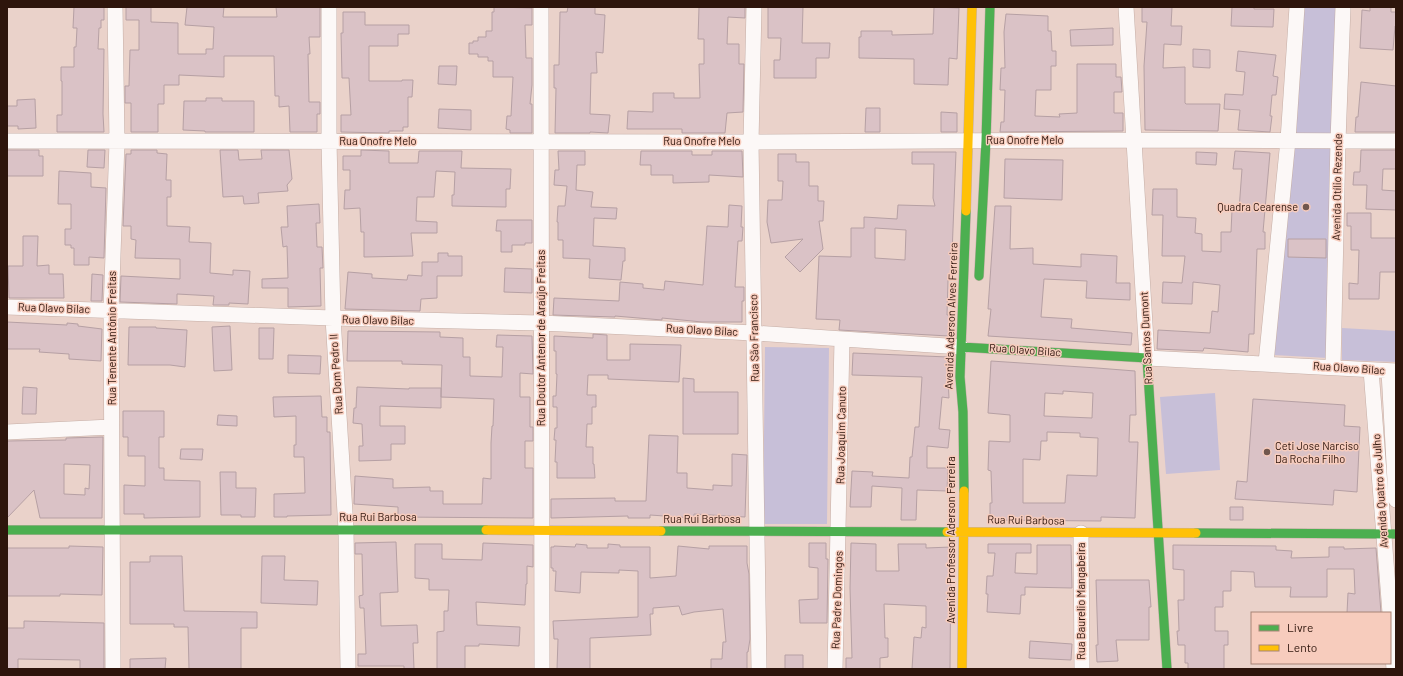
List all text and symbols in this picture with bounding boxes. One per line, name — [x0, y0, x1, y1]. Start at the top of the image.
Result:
street label: Rua Onofre Melo — [986, 133, 1064, 146]
street label: Avenida Otílio Rezende — [1329, 133, 1344, 241]
street label: Rua Onofre Melo — [339, 134, 417, 147]
street label: Rua Onofre Melo — [663, 134, 741, 147]
place label: Quadra Cearense — [1217, 200, 1298, 213]
marker: Quadra Cearense — [1301, 202, 1311, 212]
street label: Avenida Aderson Alves Ferreira — [941, 242, 960, 390]
street label: Rua Doutor Antenor de Araújo Freitas — [534, 250, 547, 426]
street label: Rua Tenente Antônio Freitas — [105, 271, 118, 405]
street label: Rua Santos Dumont — [1137, 291, 1154, 385]
street label: Rua São Francisco — [746, 294, 761, 382]
street label: Rua Olavo Bilac — [18, 300, 91, 315]
street label: Rua Olavo Bilac — [342, 312, 414, 327]
street label: Rua Olavo Bilac — [666, 321, 739, 338]
street label: Rua Dom Pedro II — [326, 333, 345, 415]
street label: Rua Olavo Bilac — [989, 340, 1062, 359]
street label: Rua Olavo Bilac — [1313, 358, 1386, 377]
street label: Rua Joaquim Canuto — [833, 386, 848, 484]
street label: Avenida Quatro de Julho — [1369, 433, 1390, 549]
place label: Ceti Jose Narciso Da Rocha Filho — [1275, 439, 1359, 465]
marker: Ceti Jose Narciso Da Rocha Filho — [1262, 447, 1272, 457]
street label: Avenida Professor Aderson Ferreira — [944, 456, 957, 624]
street label: Rua Rui Barbosa — [339, 510, 417, 523]
street label: Rua Rui Barbosa — [663, 512, 741, 525]
street label: Rua Rui Barbosa — [987, 512, 1065, 527]
street label: Rua Baurelio Mangabeira — [1074, 542, 1087, 660]
street label: Rua Padre Domingos — [828, 551, 845, 649]
legend — [1251, 612, 1391, 664]
text: Livre — [1287, 620, 1313, 634]
text: Lento — [1287, 640, 1317, 654]

